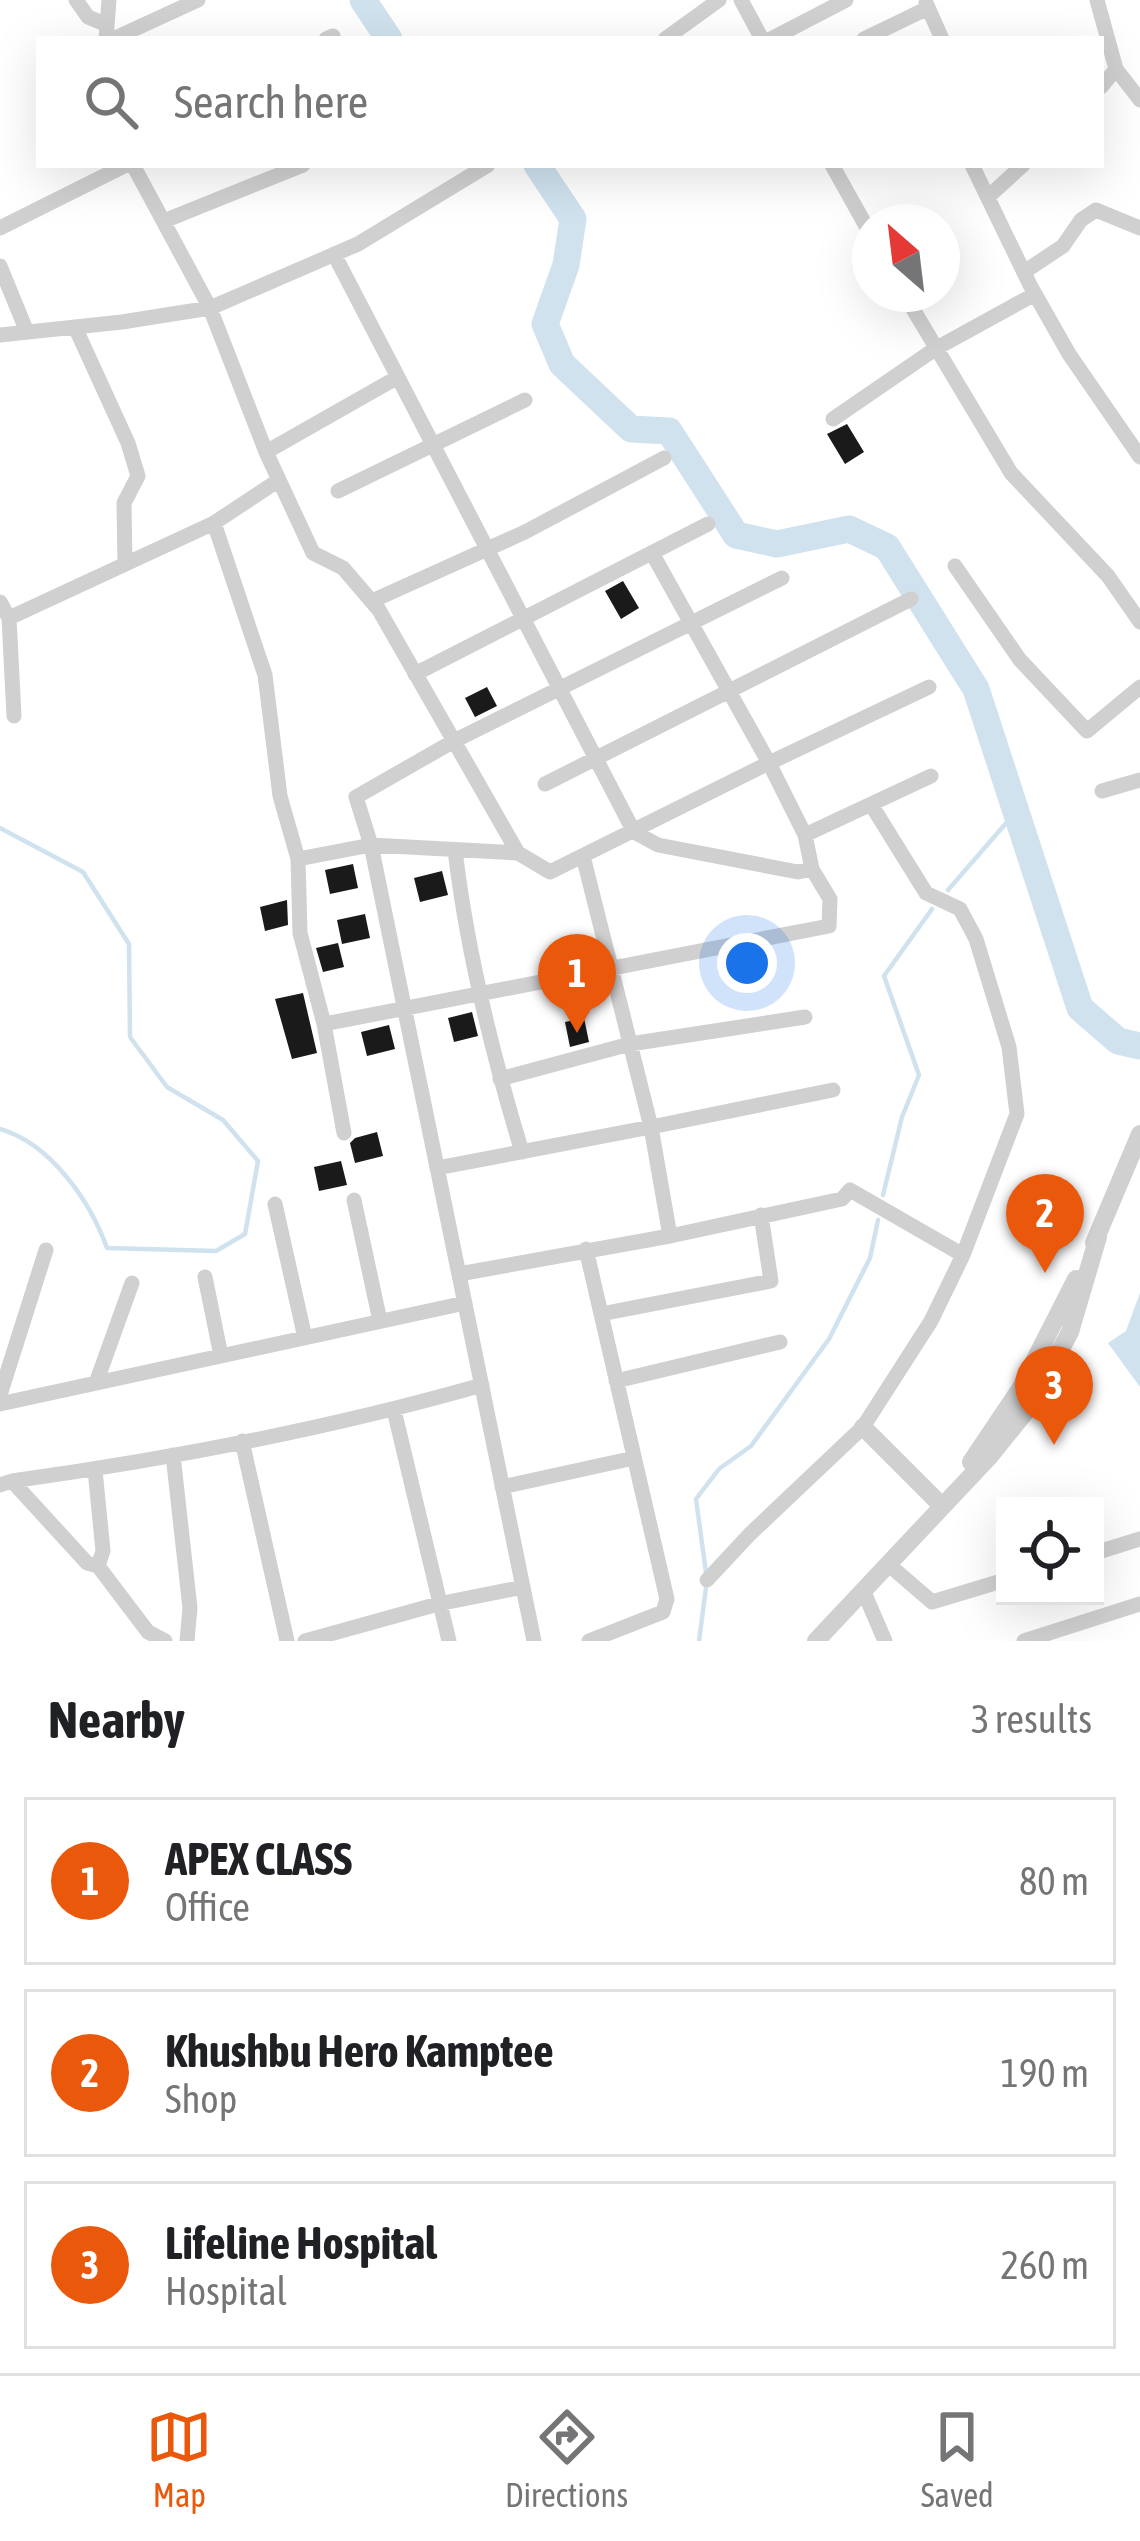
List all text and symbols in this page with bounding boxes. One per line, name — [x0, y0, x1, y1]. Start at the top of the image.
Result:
search box — [36, 36, 1104, 168]
icon: search — [78, 69, 144, 135]
text: Search here — [174, 76, 368, 128]
north arrow — [852, 204, 960, 312]
your location — [717, 933, 777, 993]
pin: 1 — [538, 934, 616, 1033]
pin: 2 — [1006, 1174, 1084, 1273]
pin: 3 — [1015, 1346, 1093, 1445]
map controls — [996, 1497, 1104, 1605]
button: locate — [996, 1497, 1104, 1605]
text: Nearby — [48, 1690, 185, 1749]
text: 3 results — [971, 1697, 1092, 1741]
text: APEX CLASS — [165, 1833, 352, 1885]
text: 1 — [81, 1859, 99, 1903]
text: 80 m — [1019, 1859, 1089, 1903]
text: Office — [165, 1885, 250, 1929]
text: Khushbu Hero Kamptee — [165, 2025, 554, 2077]
text: 2 — [81, 2051, 99, 2095]
text: 190 m — [1001, 2051, 1089, 2095]
text: Shop — [165, 2077, 237, 2121]
text: Lifeline Hospital — [165, 2217, 437, 2269]
text: 3 — [81, 2243, 99, 2287]
text: 260 m — [1001, 2243, 1089, 2287]
text: Hospital — [165, 2269, 287, 2313]
tab: Map — [146, 2404, 212, 2514]
tab: Directions — [505, 2404, 628, 2514]
tab: Saved — [921, 2404, 994, 2514]

